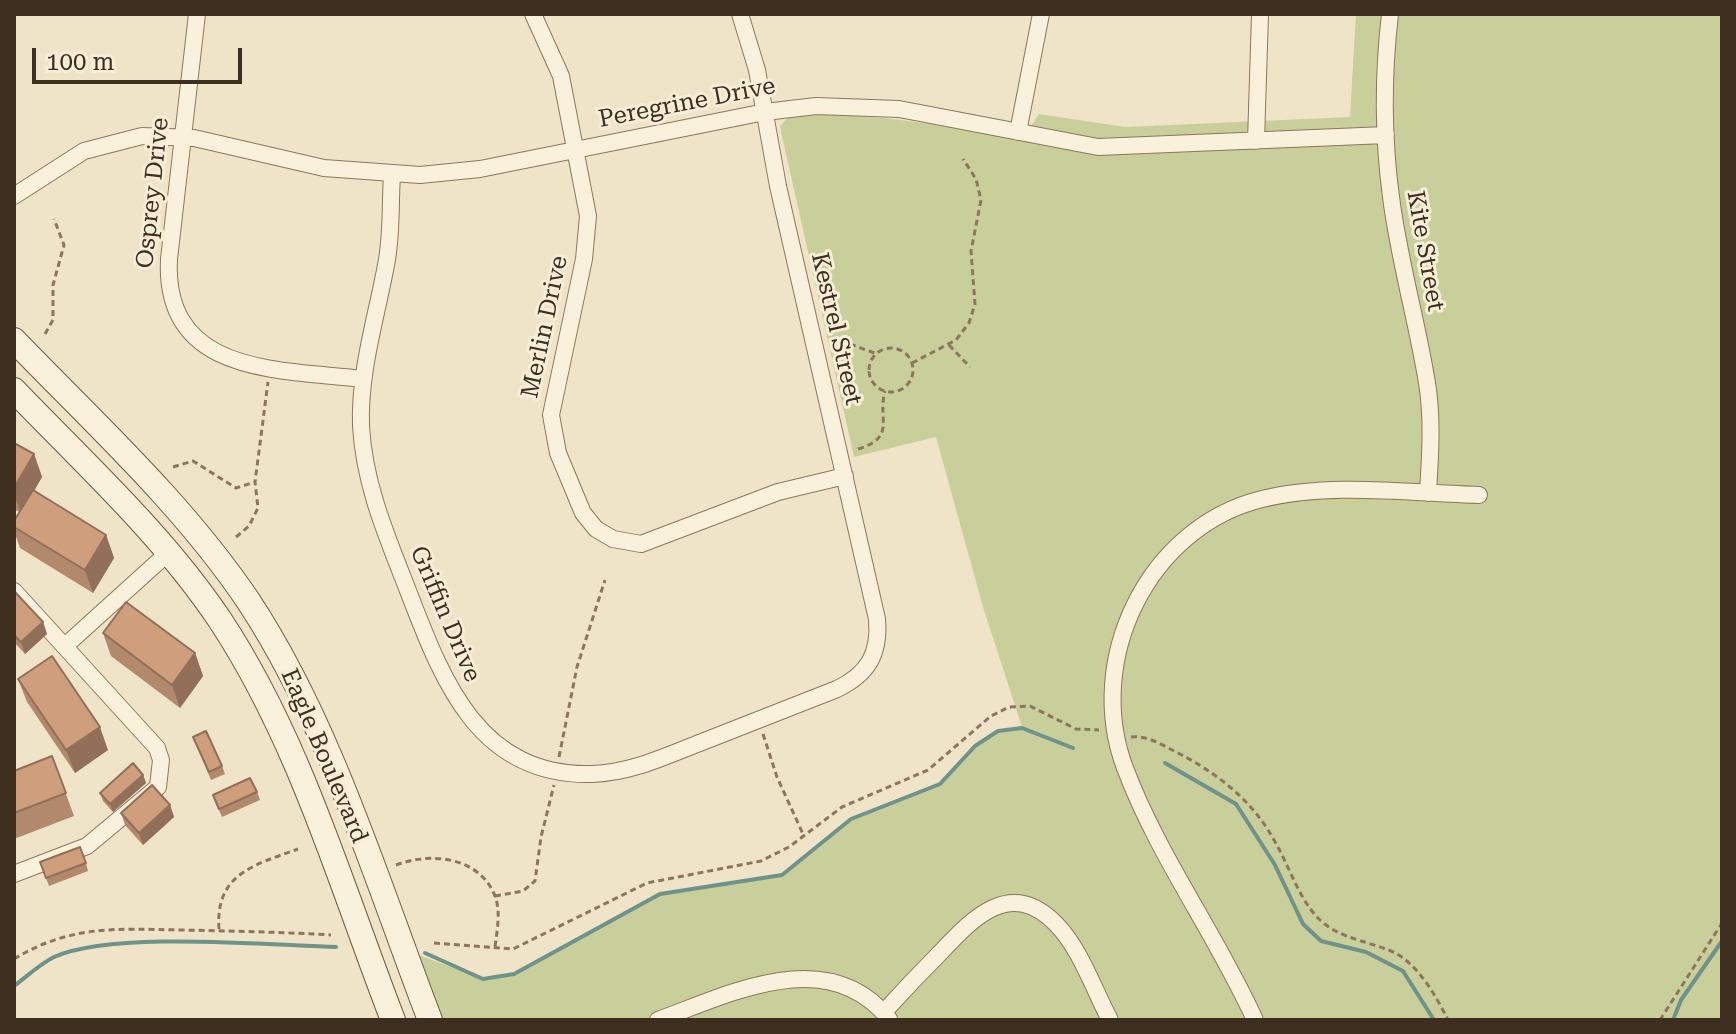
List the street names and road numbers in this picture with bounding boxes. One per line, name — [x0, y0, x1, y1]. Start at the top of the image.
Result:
street label: Peregrine Drive — [596, 72, 778, 134]
street label: Osprey Drive — [131, 116, 175, 270]
street label: Kite Street — [1400, 188, 1450, 314]
street label: Kestrel Street — [804, 250, 868, 408]
street label: Merlin Drive — [516, 253, 574, 401]
street label: Griffin Drive — [403, 542, 487, 686]
street label: Eagle Boulevard — [274, 665, 374, 847]

